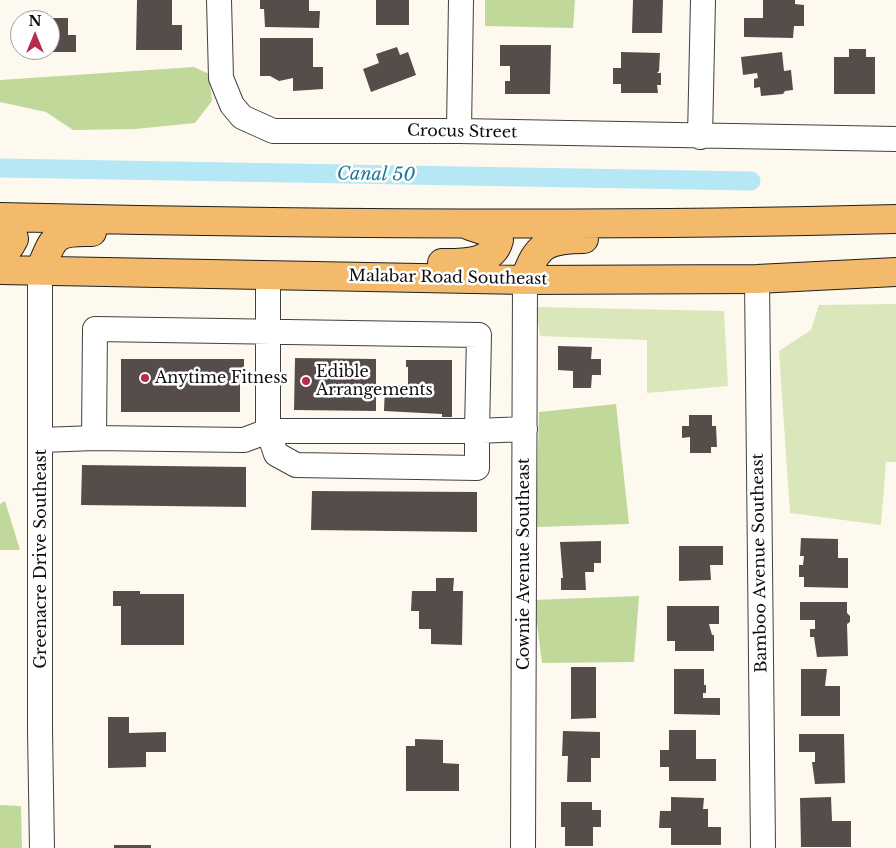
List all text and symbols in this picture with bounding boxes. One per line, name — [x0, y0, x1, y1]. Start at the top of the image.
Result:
north arrow — [10, 10, 60, 60]
text: N — [28, 12, 42, 30]
street label: Crocus Street — [407, 121, 517, 143]
water label: Canal 50 — [337, 164, 415, 186]
street label: Malabar Road Southeast — [348, 267, 548, 289]
place label: Edible Arrangements — [316, 362, 433, 400]
place label: Anytime Fitness — [155, 368, 288, 388]
marker: Anytime Fitness — [139, 372, 151, 384]
marker: Edible Arrangements — [300, 375, 312, 387]
street label: Greenacre Drive Southeast — [31, 449, 51, 669]
street label: Bamboo Avenue Southeast — [748, 453, 772, 673]
street label: Cownie Avenue Southeast — [514, 458, 534, 670]

